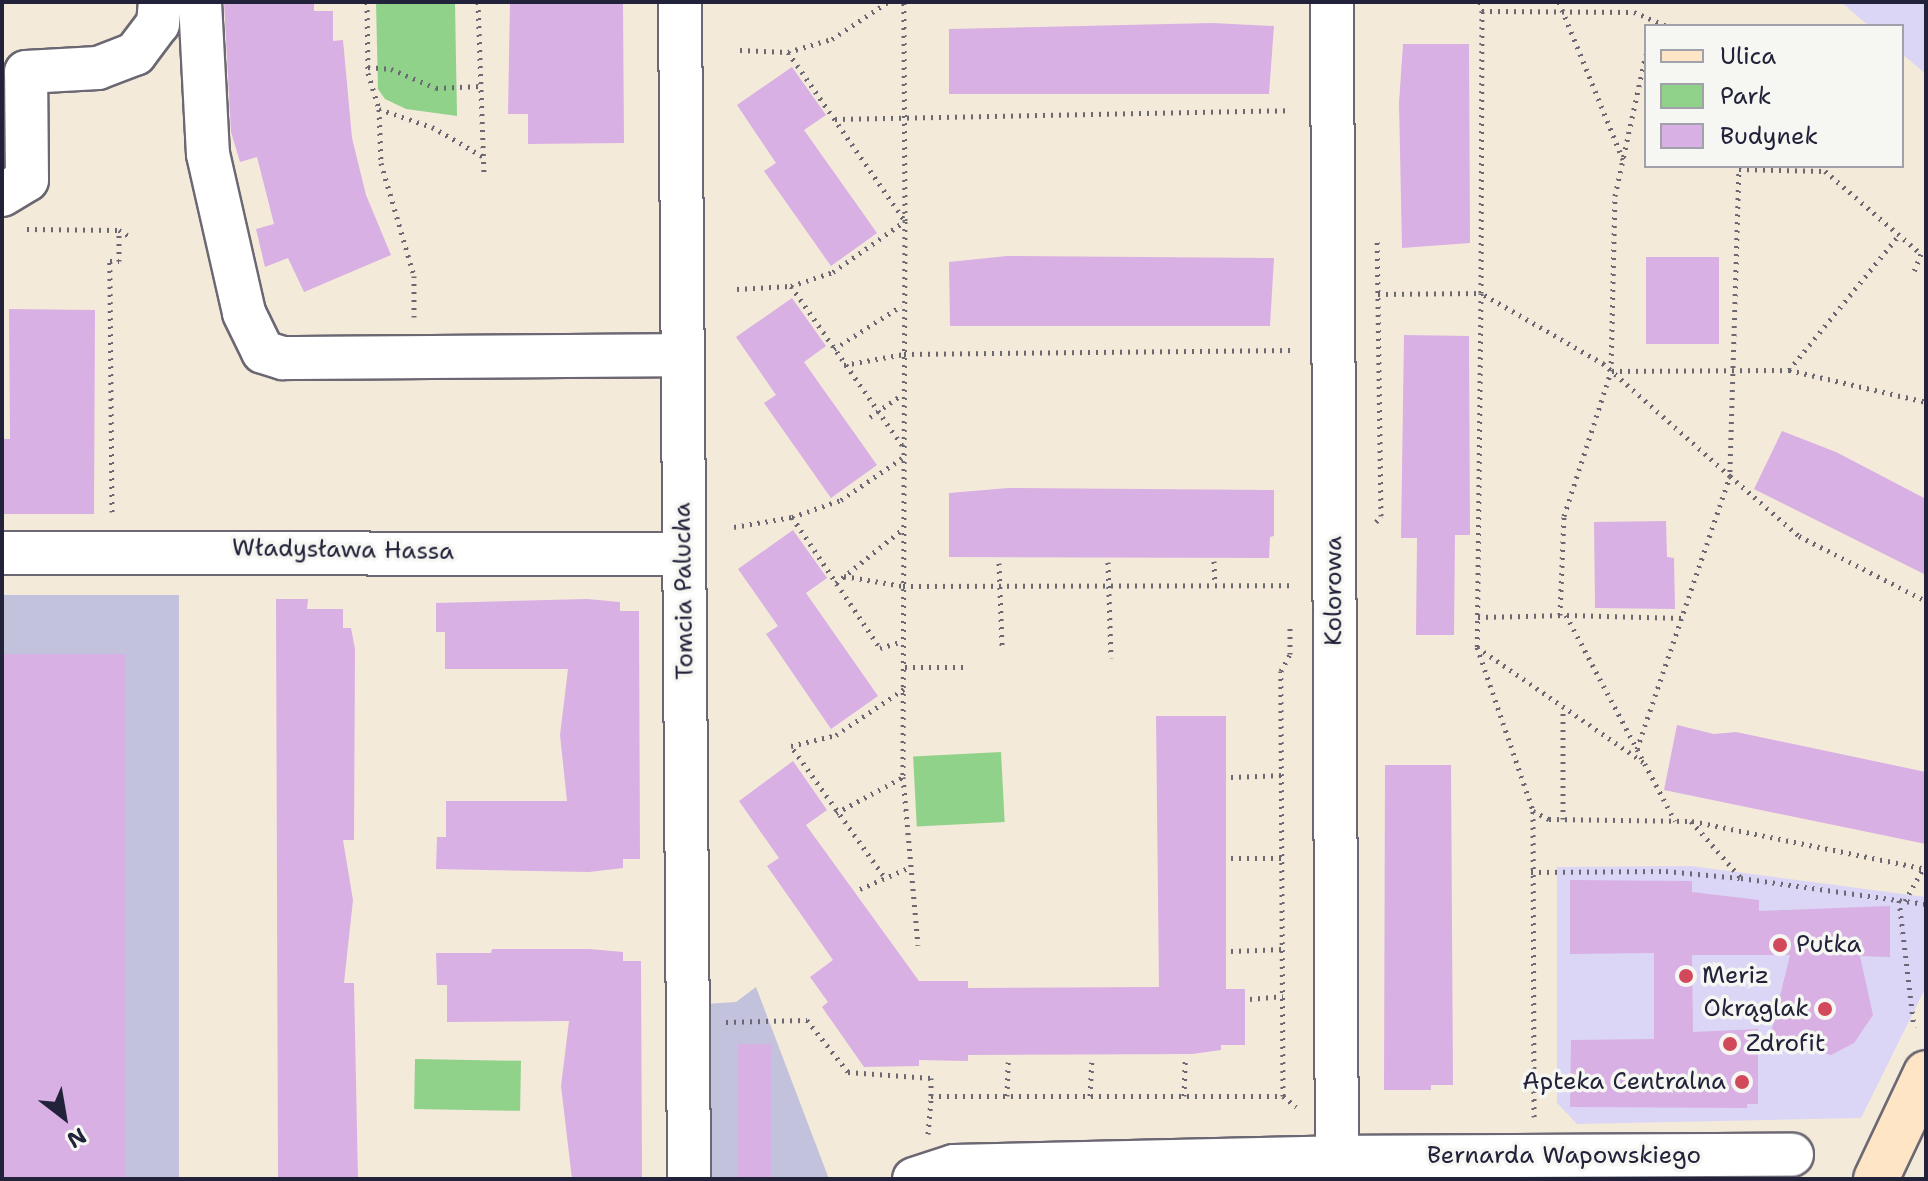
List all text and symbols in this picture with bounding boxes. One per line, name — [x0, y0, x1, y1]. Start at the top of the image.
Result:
legend — [1644, 24, 1904, 168]
text: Ulica — [1720, 40, 1776, 72]
text: Park — [1720, 80, 1772, 112]
text: Budynek — [1720, 120, 1818, 152]
street label: Tomcia Palucha — [668, 502, 700, 680]
street label: Władysława Hassa — [232, 534, 454, 566]
street label: Kolorowa — [1320, 536, 1348, 646]
place label: Putka — [1796, 931, 1861, 959]
marker: Putka — [1771, 936, 1789, 954]
place label: Meriz — [1702, 962, 1769, 990]
marker: Meriz — [1677, 967, 1695, 985]
place label: Okrąglak — [1703, 995, 1809, 1023]
marker: Okrąglak — [1816, 1000, 1834, 1018]
place label: Zdrofit — [1746, 1030, 1825, 1058]
marker: Zdrofit — [1721, 1035, 1739, 1053]
place label: Apteka Centralna — [1522, 1068, 1726, 1096]
marker: Apteka Centralna — [1733, 1073, 1751, 1091]
north arrow — [24, 1077, 104, 1157]
text: N — [62, 1121, 92, 1155]
street label: Bernarda Wapowskiego — [1427, 1142, 1701, 1170]

